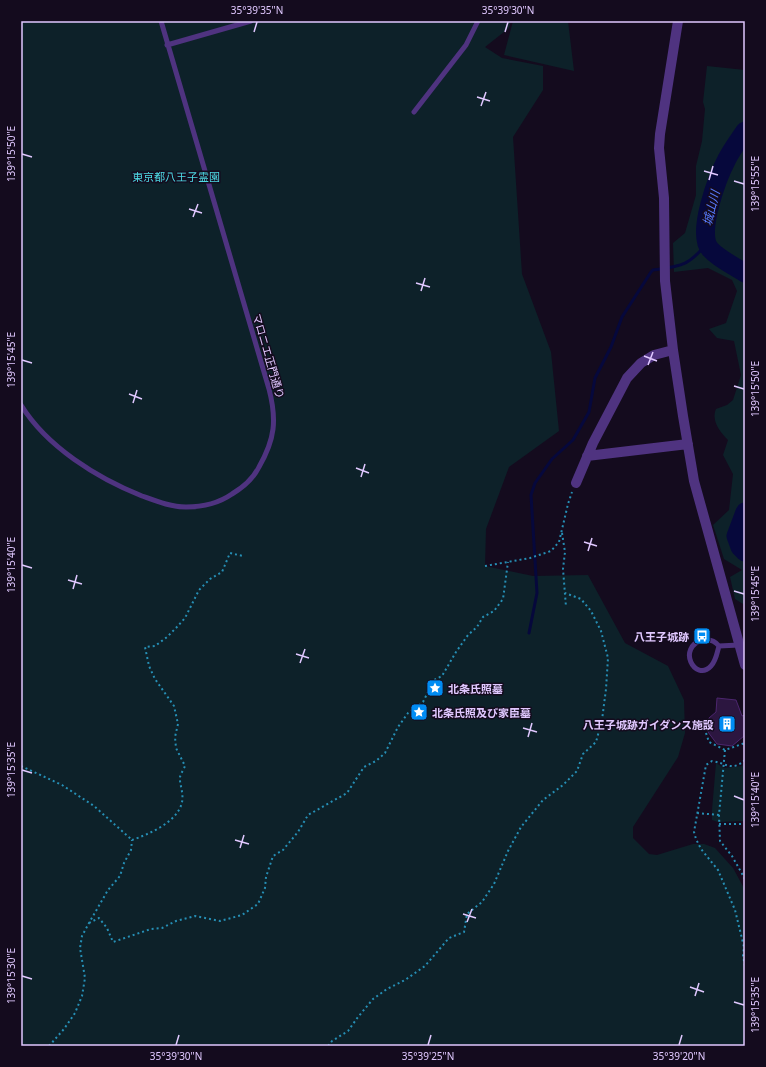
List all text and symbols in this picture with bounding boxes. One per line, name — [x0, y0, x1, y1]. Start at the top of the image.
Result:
text: 35°39'35"N — [231, 3, 283, 17]
text: 35°39'30"N — [482, 3, 534, 17]
text: 139°15'50"E — [4, 126, 18, 182]
text: 139°15'55"E — [748, 156, 762, 212]
park label: 東京都八王子霊園 — [132, 169, 220, 184]
water label: 城山川 — [698, 187, 724, 228]
street label: マロニエ正門通り — [250, 312, 288, 400]
text: 139°15'45"E — [4, 332, 18, 388]
text: 139°15'50"E — [748, 361, 762, 417]
text: 139°15'40"E — [4, 537, 18, 593]
text: 139°15'45"E — [748, 566, 762, 622]
bus stop icon: 八王子城跡 — [692, 626, 712, 646]
place label: 八王子城跡 — [634, 629, 689, 644]
place icon: 北条氏照墓 — [425, 678, 445, 698]
place label: 北条氏照墓 — [448, 681, 503, 696]
place icon: 北条氏照及び家臣墓 — [409, 702, 429, 722]
place label: 北条氏照及び家臣墓 — [432, 705, 531, 720]
building icon: 八王子城跡ガイダンス施設 — [717, 714, 737, 734]
place label: 八王子城跡ガイダンス施設 — [583, 717, 714, 732]
text: 139°15'35"E — [4, 742, 18, 798]
text: 139°15'40"E — [748, 772, 762, 828]
text: 139°15'30"E — [4, 948, 18, 1004]
text: 139°15'35"E — [748, 977, 762, 1033]
text: 35°39'30"N — [150, 1049, 202, 1063]
text: 35°39'25"N — [402, 1049, 454, 1063]
text: 35°39'20"N — [653, 1049, 705, 1063]

